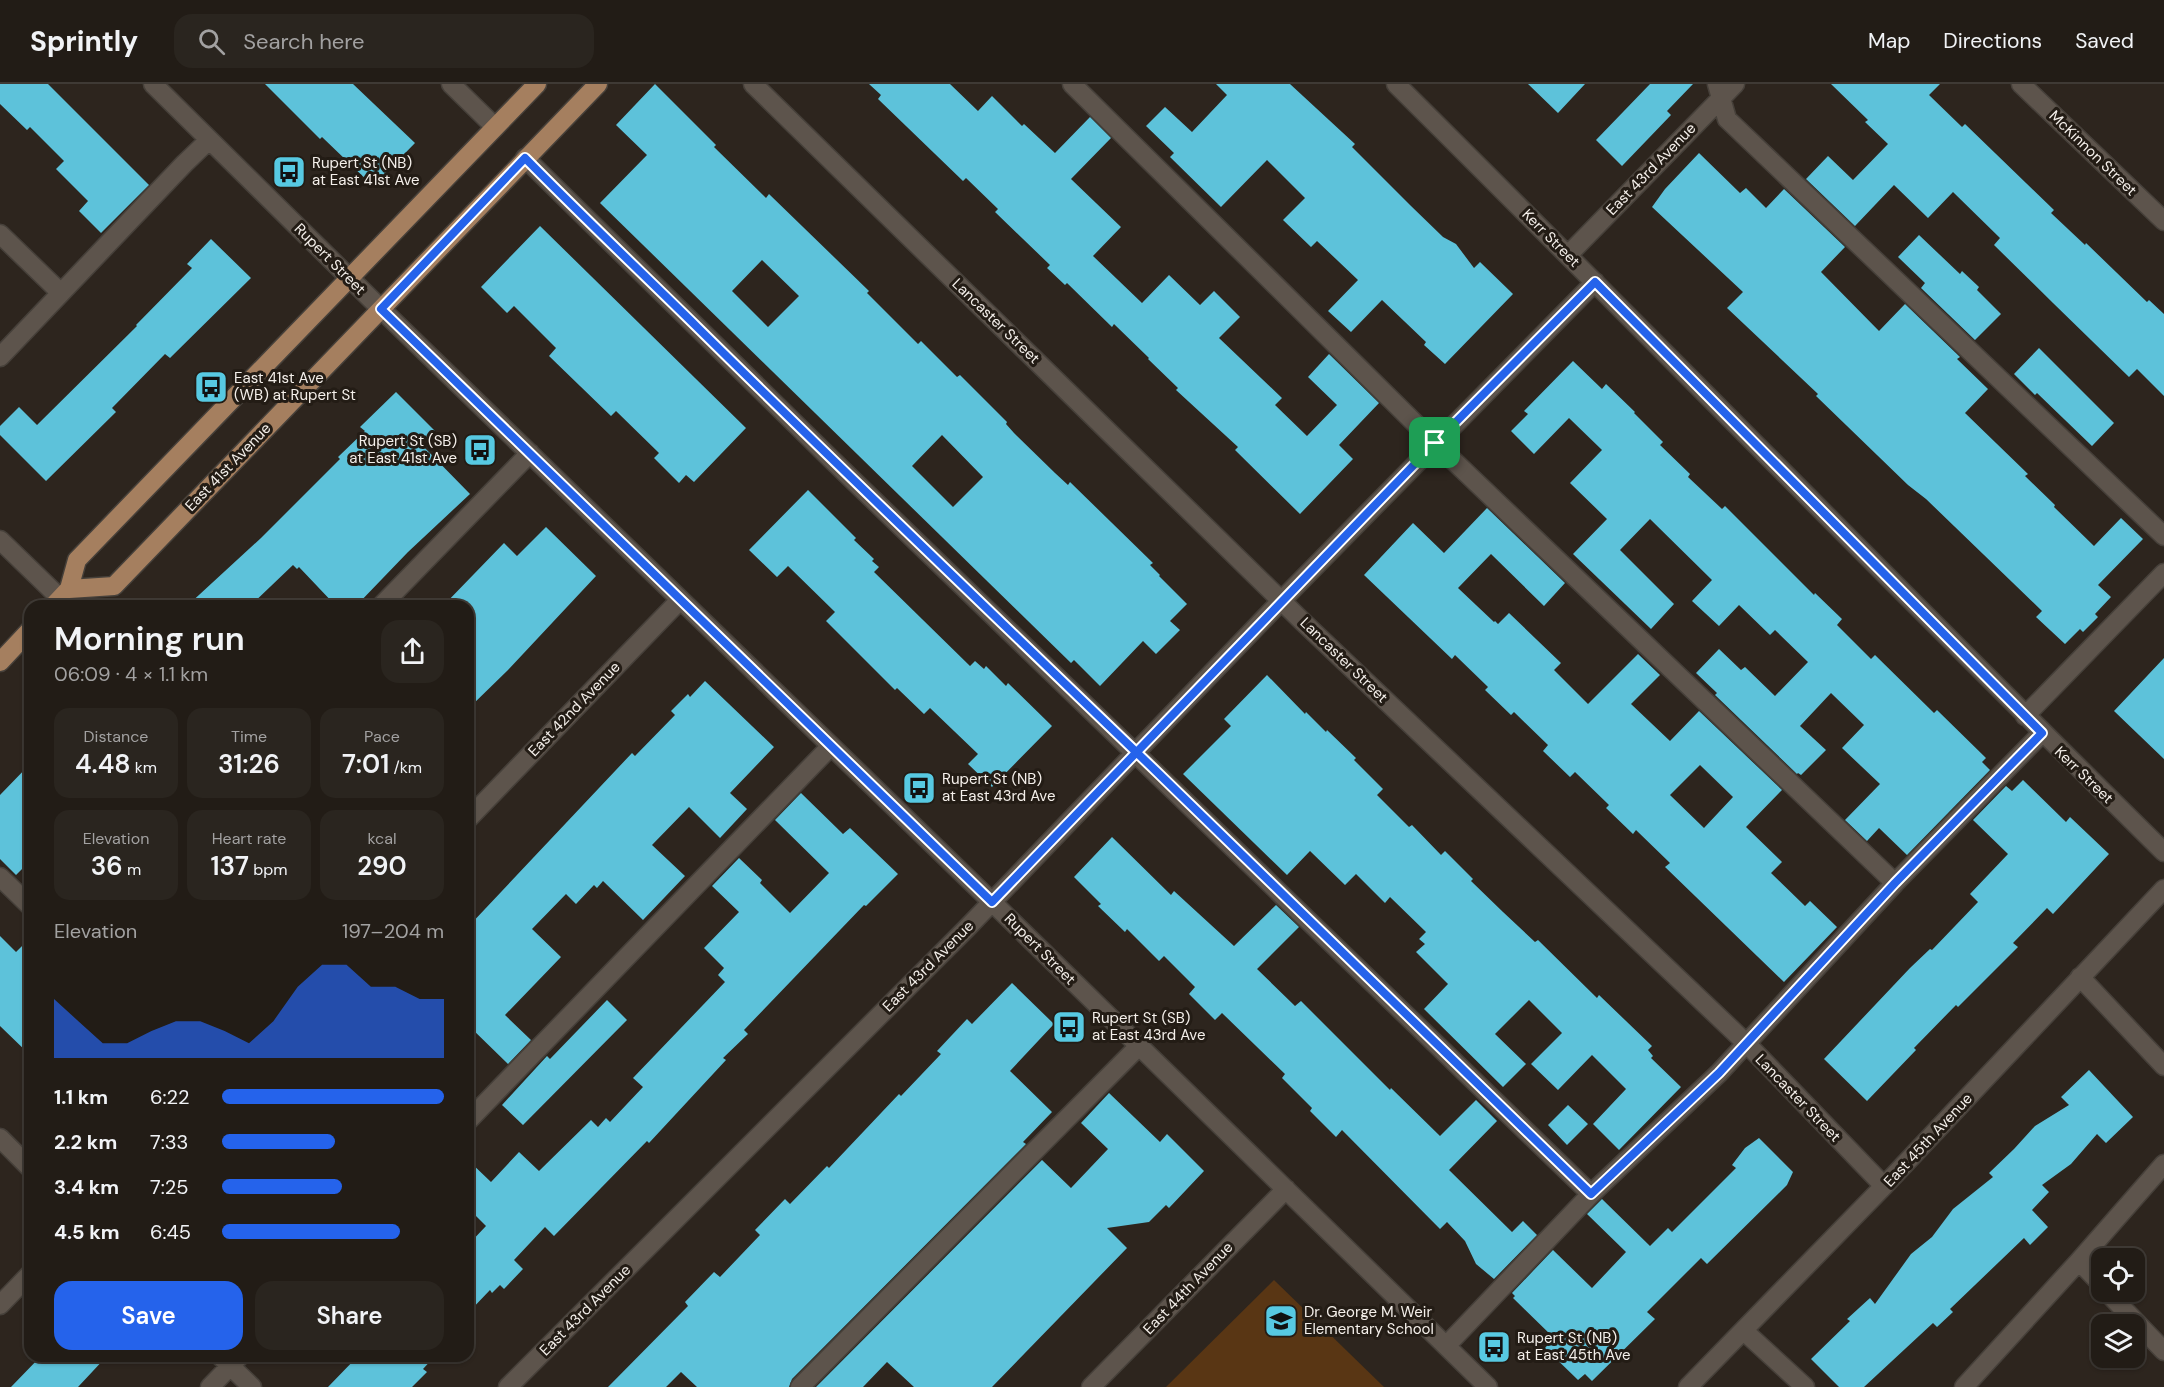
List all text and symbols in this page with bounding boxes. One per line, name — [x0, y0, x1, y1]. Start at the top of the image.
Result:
search box — [174, 14, 594, 68]
text: Sprintly — [30, 23, 138, 60]
icon: search — [195, 25, 228, 58]
text: Search here — [243, 27, 365, 56]
text: Map — [1868, 27, 1910, 55]
text: Directions — [1943, 27, 2042, 55]
text: Saved — [2075, 27, 2134, 55]
street label: McKinnon Street — [2045, 106, 2141, 200]
street label: East 43rd Avenue — [1602, 118, 1700, 220]
place label: Rupert St (NB) at East 41st Ave — [312, 153, 420, 190]
bus stop icon: Rupert St (NB) at East 41st Ave — [271, 154, 307, 190]
street label: Kerr Street — [1518, 205, 1584, 271]
street label: Rupert Street — [290, 219, 370, 299]
street label: Lancaster Street — [948, 274, 1044, 368]
place label: East 41st Ave (WB) at Rupert St — [234, 368, 356, 405]
bus stop icon: East 41st Ave (WB) at Rupert St — [193, 369, 229, 405]
pin — [1409, 417, 1460, 468]
street label: East 41st Avenue — [181, 419, 275, 515]
icon: arrive — [1418, 426, 1451, 459]
place label: Rupert St (SB) at East 41st Ave — [349, 431, 457, 468]
bus stop icon: Rupert St (SB) at East 41st Ave — [462, 432, 498, 468]
street label: Lancaster Street — [1296, 613, 1392, 707]
text: Morning run — [54, 617, 245, 660]
button: share — [381, 620, 444, 683]
street label: East 42nd Avenue — [524, 657, 624, 761]
text: 06:09 · 4 × 1.1 km — [54, 661, 208, 687]
text: Distance — [84, 726, 148, 747]
text: Time — [231, 726, 267, 747]
text: Pace — [364, 726, 400, 747]
street label: Kerr Street — [2050, 742, 2118, 808]
text: 4.48 — [75, 747, 130, 781]
text: 31:26 — [218, 747, 280, 781]
text: 7:01 — [342, 747, 389, 781]
text: km — [130, 757, 157, 778]
text: /km — [389, 757, 422, 778]
place label: Rupert St (NB) at East 43rd Ave — [942, 769, 1055, 806]
bus stop icon: Rupert St (NB) at East 43rd Ave — [901, 770, 937, 806]
text: Elevation — [83, 828, 149, 849]
text: Heart rate — [212, 828, 286, 849]
text: kcal — [368, 828, 396, 849]
text: 36 — [91, 849, 123, 883]
text: 137 — [211, 849, 249, 883]
text: 290 — [357, 849, 407, 883]
text: m — [123, 859, 141, 880]
text: bpm — [249, 859, 287, 880]
street label: Rupert Street — [1000, 909, 1080, 989]
street label: East 43rd Avenue — [878, 916, 978, 1016]
text: Elevation — [54, 918, 137, 944]
text: 197–204 m — [342, 918, 444, 944]
place label: Rupert St (SB) at East 43rd Ave — [1092, 1008, 1205, 1045]
bus stop icon: Rupert St (SB) at East 43rd Ave — [1051, 1009, 1087, 1045]
street label: Lancaster Street — [1751, 1050, 1845, 1146]
text: 1.1 km — [54, 1084, 108, 1110]
text: 6:22 — [150, 1084, 190, 1110]
street label: East 45th Avenue — [1879, 1089, 1977, 1191]
text: 2.2 km — [54, 1129, 117, 1155]
text: 7:33 — [150, 1129, 188, 1155]
text: 3.4 km — [54, 1174, 119, 1200]
text: 7:25 — [150, 1174, 188, 1200]
text: 4.5 km — [54, 1219, 120, 1245]
text: 6:45 — [150, 1219, 191, 1245]
street label: East 44th Avenue — [1139, 1237, 1237, 1339]
map controls — [2091, 1248, 2145, 1368]
button: locate — [2091, 1248, 2145, 1302]
street label: East 43rd Avenue — [535, 1260, 635, 1360]
button: Save — [54, 1281, 243, 1350]
button: Share — [255, 1281, 444, 1350]
place label: Dr. George M. Weir Elementary School — [1304, 1302, 1434, 1339]
school or university icon: Dr. George M. Weir Elementary School — [1263, 1303, 1299, 1339]
button: layers — [2091, 1314, 2145, 1368]
place label: Rupert St (NB) at East 45th Ave — [1517, 1328, 1631, 1365]
bus stop icon: Rupert St (NB) at East 45th Ave — [1476, 1329, 1512, 1365]

